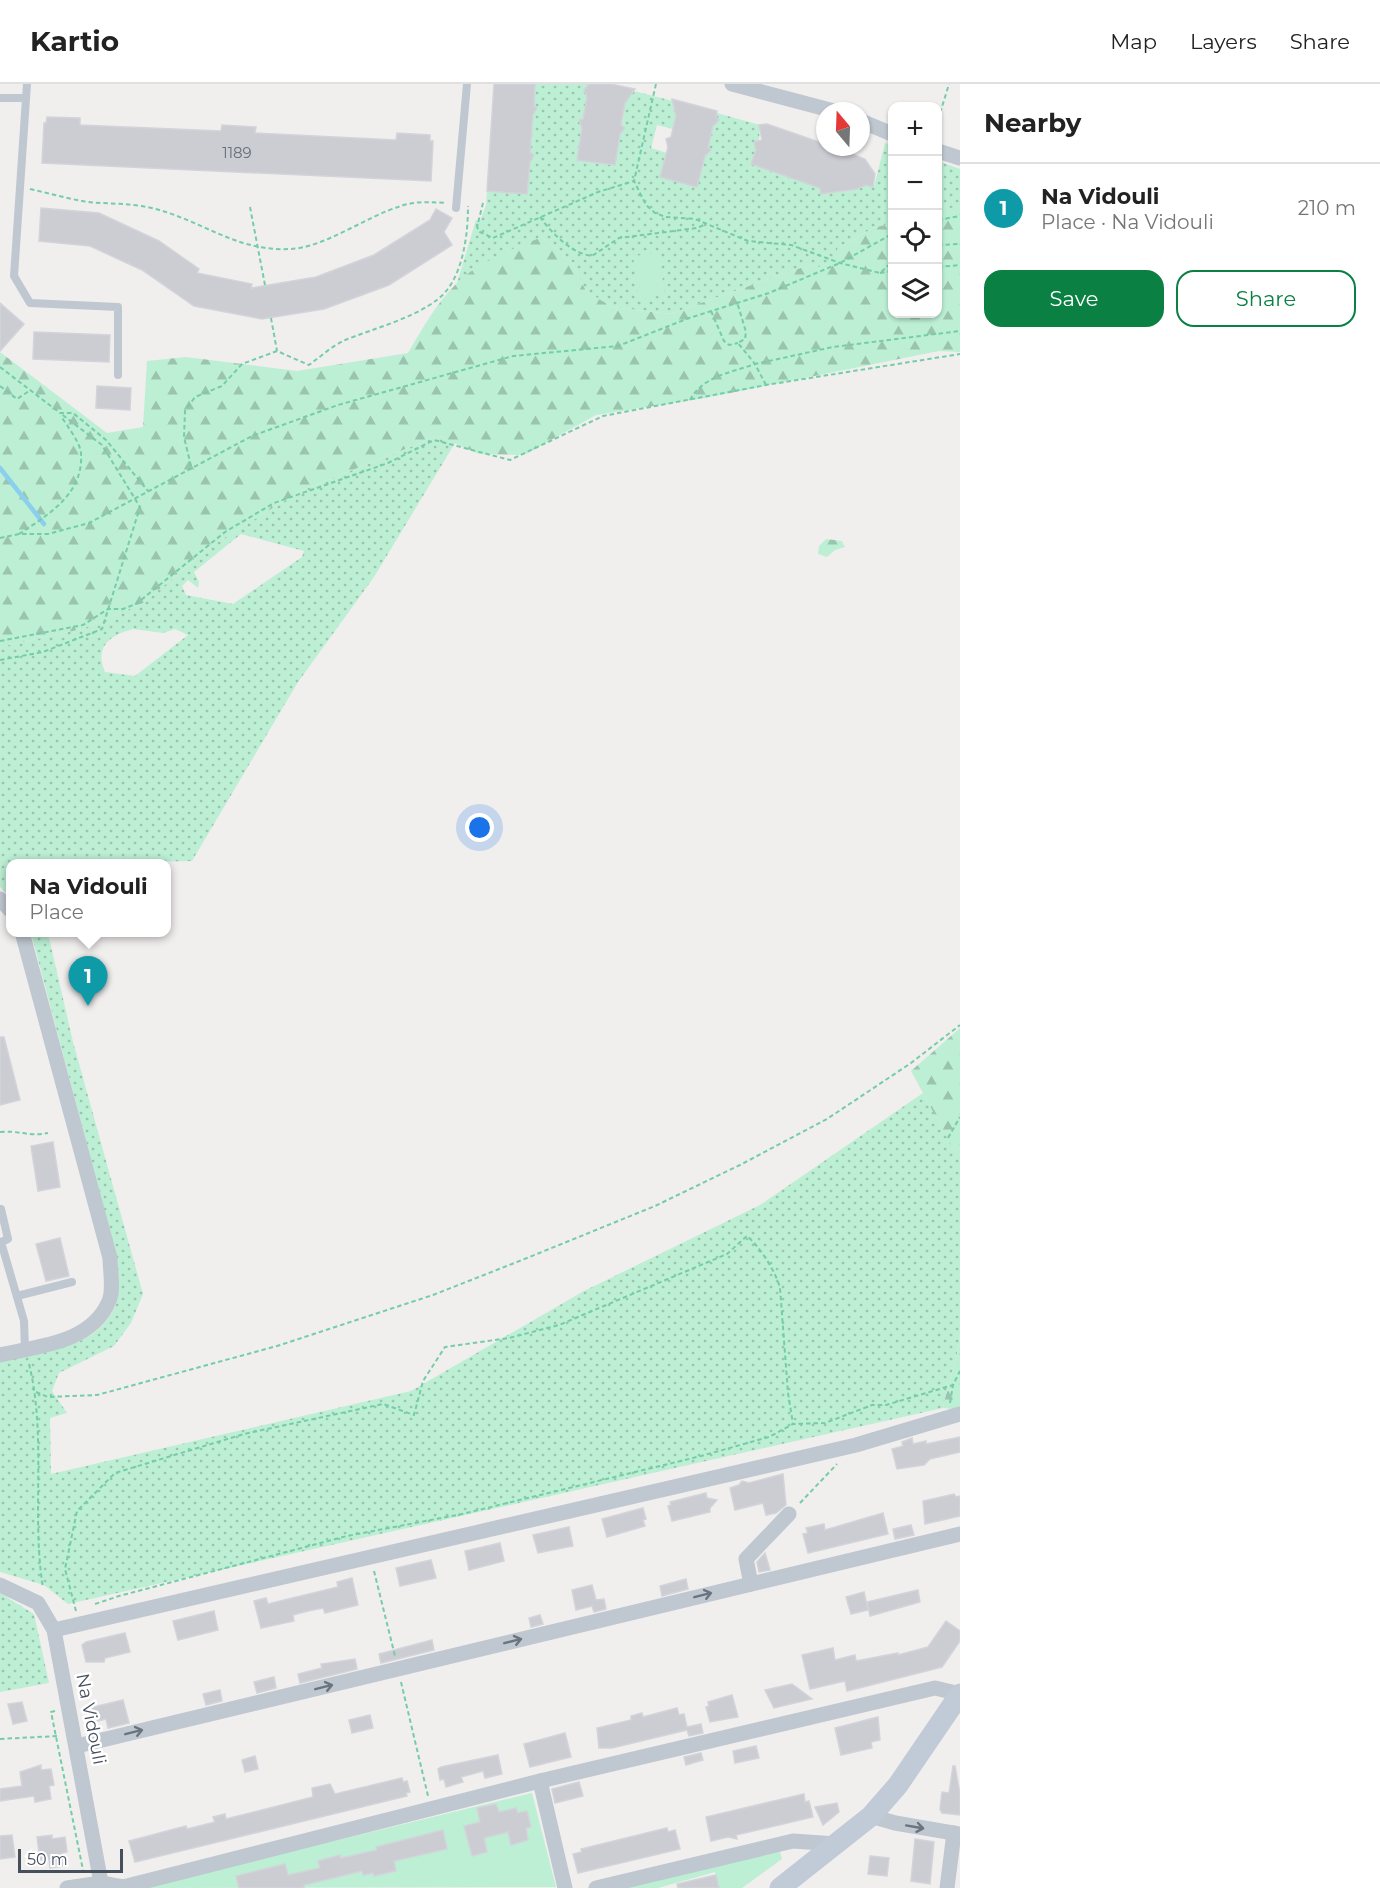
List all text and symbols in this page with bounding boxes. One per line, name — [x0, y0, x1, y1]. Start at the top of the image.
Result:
text: Kartio — [30, 24, 119, 58]
text: Map — [1110, 29, 1157, 54]
text: Layers — [1190, 29, 1257, 54]
text: Share — [1290, 29, 1350, 54]
north arrow — [816, 102, 870, 156]
map controls — [888, 102, 942, 318]
button: + — [888, 102, 942, 156]
text: Nearby — [984, 107, 1081, 139]
house number: 1189 — [222, 143, 252, 162]
button: − — [888, 156, 942, 210]
text: Na Vidouli — [1041, 183, 1160, 210]
text: 1 — [1000, 196, 1007, 220]
text: 210 m — [1298, 196, 1356, 220]
button: locate — [888, 210, 942, 264]
text: Place · Na Vidouli — [1041, 210, 1214, 234]
button: layers — [888, 264, 942, 318]
button: Save — [984, 270, 1164, 327]
button: Share — [1176, 270, 1356, 327]
your location — [465, 813, 494, 842]
popup — [6, 859, 171, 937]
text: Na Vidouli — [29, 873, 148, 900]
text: Place — [29, 900, 84, 924]
pin: 1 — [68, 956, 107, 1006]
one-way arrow — [693, 1589, 712, 1601]
one-way arrow — [503, 1635, 523, 1646]
street label: Na Vidouli — [71, 1672, 111, 1766]
one-way arrow — [314, 1680, 333, 1692]
one-way arrow — [124, 1726, 143, 1738]
one-way arrow — [905, 1821, 924, 1832]
scale bar — [18, 1846, 123, 1874]
text: 50 m — [27, 1850, 68, 1869]

